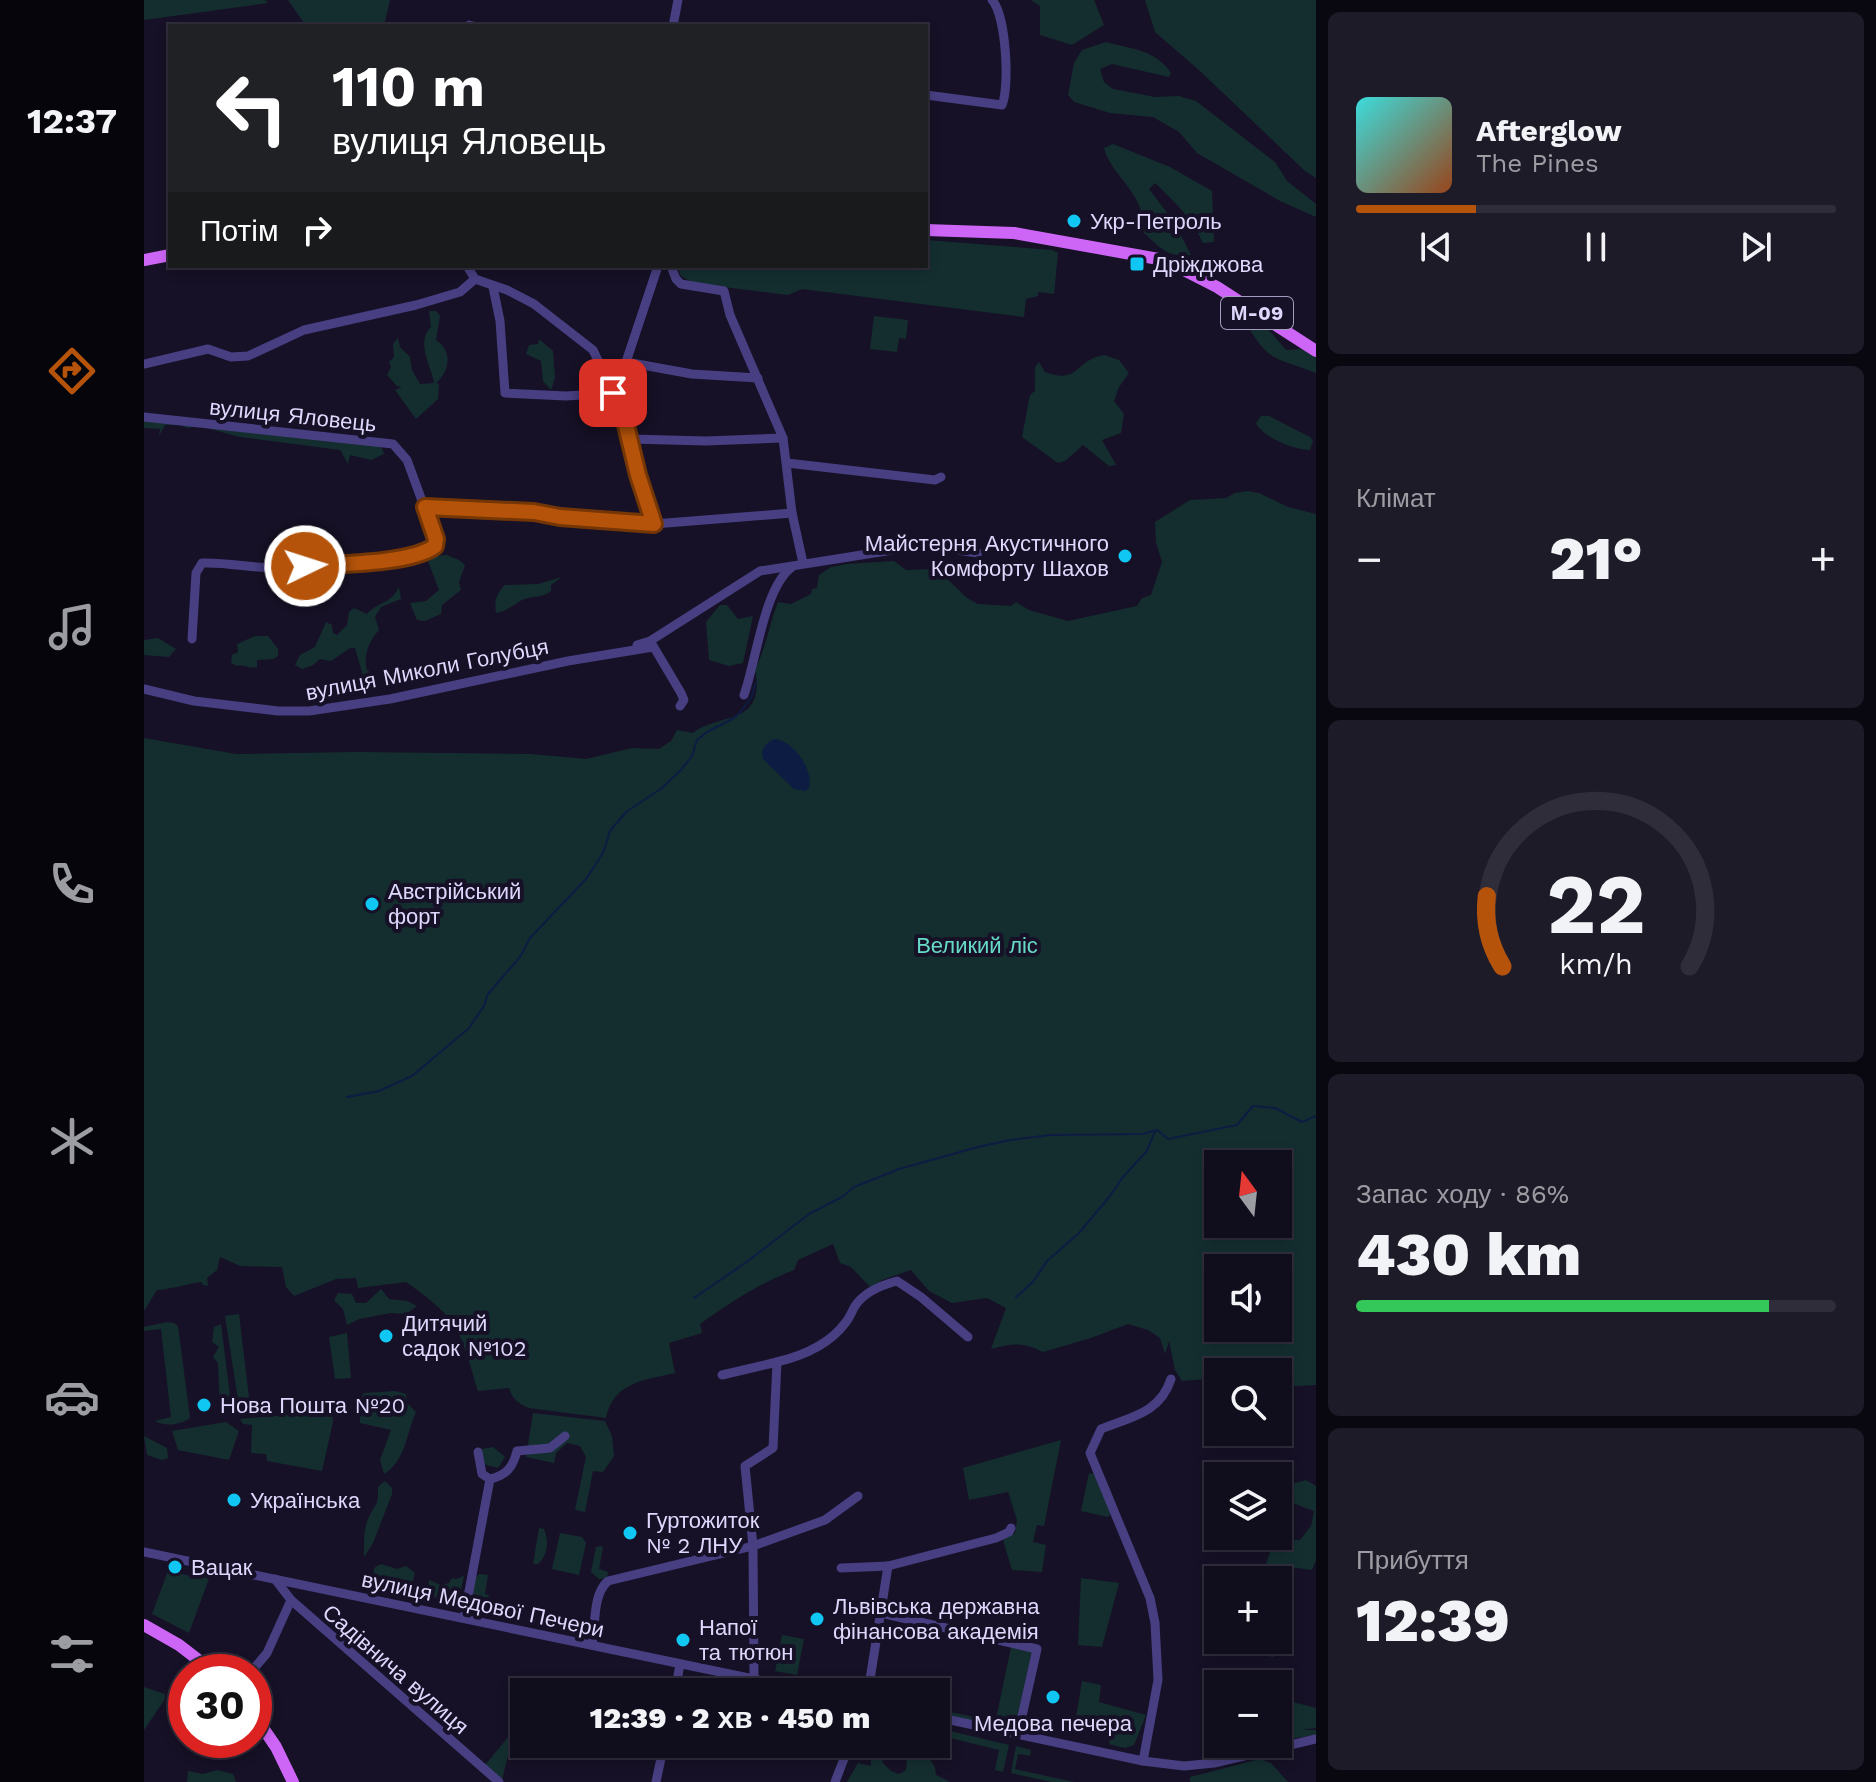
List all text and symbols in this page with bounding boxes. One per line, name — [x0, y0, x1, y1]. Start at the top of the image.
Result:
text: 110 m — [332, 54, 485, 120]
icon: left — [200, 56, 304, 160]
text: 12:37 — [27, 100, 117, 142]
text: Afterglow — [1476, 113, 1622, 148]
text: вулиця Яловець — [332, 121, 607, 163]
text: The Pines — [1476, 148, 1599, 178]
icon: right — [295, 208, 339, 252]
place label: Укр-Петроль — [1090, 209, 1222, 234]
marker: Укр-Петроль — [1065, 212, 1083, 230]
text: Потім — [200, 213, 279, 248]
icon: previous — [1414, 225, 1458, 269]
icon: pause — [1574, 225, 1618, 269]
icon: next — [1734, 225, 1778, 269]
place label: Дріжджова — [1153, 252, 1264, 277]
marker: Дріжджова — [1128, 255, 1146, 273]
road number: М-09 — [1221, 297, 1293, 329]
icon: directions — [44, 343, 100, 399]
pin — [579, 359, 647, 427]
icon: arrive — [591, 371, 635, 415]
street label: вулиця Яловець — [208, 394, 378, 437]
text: Клімат — [1356, 483, 1436, 513]
text: 21° — [1549, 523, 1643, 594]
position arrow — [263, 524, 347, 608]
place label: Майстерня Акустичного Комфорту Шахов — [865, 531, 1109, 581]
text: − — [1356, 533, 1383, 585]
text: + — [1809, 533, 1836, 585]
marker: Майстерня Акустичного Комфорту Шахов — [1116, 547, 1134, 565]
icon: music — [44, 599, 100, 655]
street label: вулиця Миколи Голубця — [303, 634, 551, 705]
icon: phone — [44, 856, 100, 912]
text: 22 — [1546, 856, 1646, 953]
place label: Австрійський форт — [388, 879, 521, 929]
marker: Австрійський форт — [363, 895, 381, 913]
park label: Великий ліс — [916, 933, 1038, 958]
text: km/h — [1559, 947, 1633, 981]
icon: climate — [44, 1113, 100, 1169]
north arrow — [1204, 1150, 1292, 1238]
map controls — [1204, 1150, 1292, 1758]
text: Запас ходу · 86% — [1356, 1179, 1569, 1209]
text: 430 km — [1356, 1219, 1581, 1290]
button: sound — [1204, 1254, 1292, 1342]
place label: Дитячий садок №102 — [402, 1311, 527, 1361]
marker: Дитячий садок №102 — [377, 1327, 395, 1345]
button: search — [1204, 1358, 1292, 1446]
icon: car — [44, 1369, 100, 1425]
place label: Нова Пошта №20 — [220, 1393, 405, 1418]
marker: Нова Пошта №20 — [195, 1396, 213, 1414]
button: layers — [1204, 1462, 1292, 1550]
place label: Українська — [250, 1488, 361, 1513]
marker: Українська — [225, 1491, 243, 1509]
place label: Гуртожиток № 2 ЛНУ — [646, 1508, 760, 1558]
marker: Гуртожиток № 2 ЛНУ — [621, 1524, 639, 1542]
text: Прибуття — [1356, 1545, 1469, 1575]
place label: Вацак — [191, 1555, 253, 1580]
marker: Вацак — [166, 1558, 184, 1576]
button: + — [1204, 1566, 1292, 1654]
street label: вулиця Медової Печери — [359, 1567, 606, 1642]
text: 12:39 — [1356, 1585, 1510, 1656]
place label: Львівська державна фінансова академія — [833, 1594, 1040, 1644]
street label: Садівнича вулиця — [318, 1599, 474, 1739]
marker: Львівська державна фінансова академія — [808, 1610, 826, 1628]
place label: Напої та тютюн — [699, 1615, 793, 1665]
icon: filters — [44, 1626, 100, 1682]
marker: Напої та тютюн — [674, 1631, 692, 1649]
speed limit sign: 30 — [168, 1654, 272, 1758]
button: − — [1204, 1670, 1292, 1758]
marker: Медова печера — [1044, 1688, 1062, 1706]
text: 12:39 · 2 хв · 450 m — [590, 1700, 870, 1735]
place label: Медова печера — [974, 1711, 1133, 1736]

